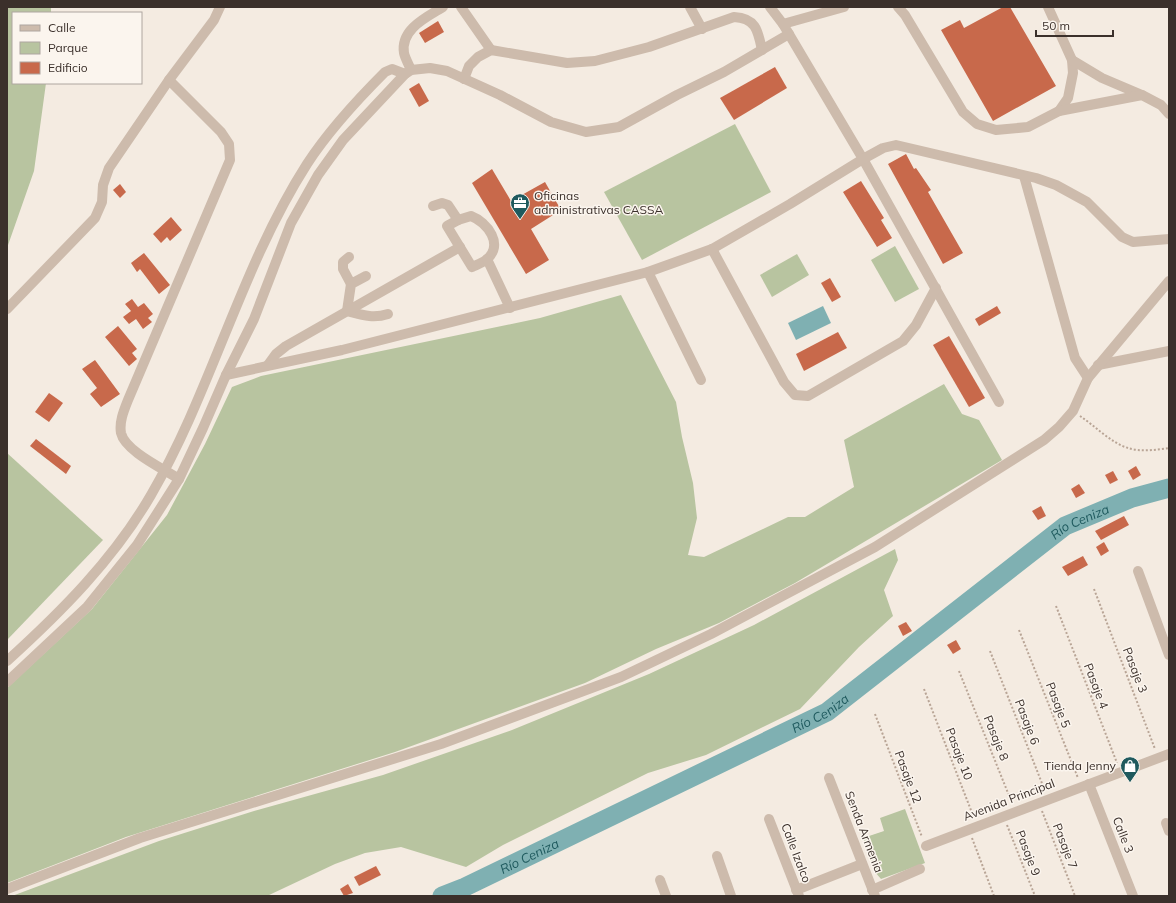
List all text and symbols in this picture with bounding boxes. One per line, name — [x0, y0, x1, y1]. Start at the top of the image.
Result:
legend — [12, 12, 142, 84]
scale bar — [1036, 12, 1113, 38]
text: 50 m — [1042, 18, 1070, 33]
text: Calle — [48, 20, 75, 35]
text: Parque — [48, 40, 88, 55]
text: Edificio — [48, 60, 88, 75]
place label: Oficinas administrativas CASSA — [534, 188, 664, 217]
office icon: Oficinas administrativas CASSA — [509, 192, 531, 220]
water label: Río Ceniza — [1047, 500, 1112, 543]
street label: Pasaje 3 — [1120, 645, 1151, 695]
street label: Pasaje 4 — [1081, 661, 1112, 711]
street label: Pasaje 5 — [1043, 680, 1074, 730]
water label: Río Ceniza — [789, 690, 852, 736]
street label: Pasaje 6 — [1012, 697, 1043, 747]
street label: Pasaje 8 — [981, 713, 1012, 763]
street label: Pasaje 10 — [943, 726, 976, 782]
street label: Pasaje 12 — [892, 749, 925, 805]
shop icon: Tienda Jenny — [1119, 755, 1141, 783]
place label: Tienda Jenny — [1044, 758, 1117, 773]
street label: Avenida Principal — [961, 775, 1057, 824]
street label: Senda Armenia — [842, 789, 887, 875]
street label: Calle 3 — [1110, 814, 1137, 855]
street label: Calle Izalco — [778, 821, 815, 885]
street label: Pasaje 7 — [1050, 821, 1081, 871]
street label: Pasaje 9 — [1013, 828, 1044, 878]
water label: Río Ceniza — [497, 835, 562, 877]

